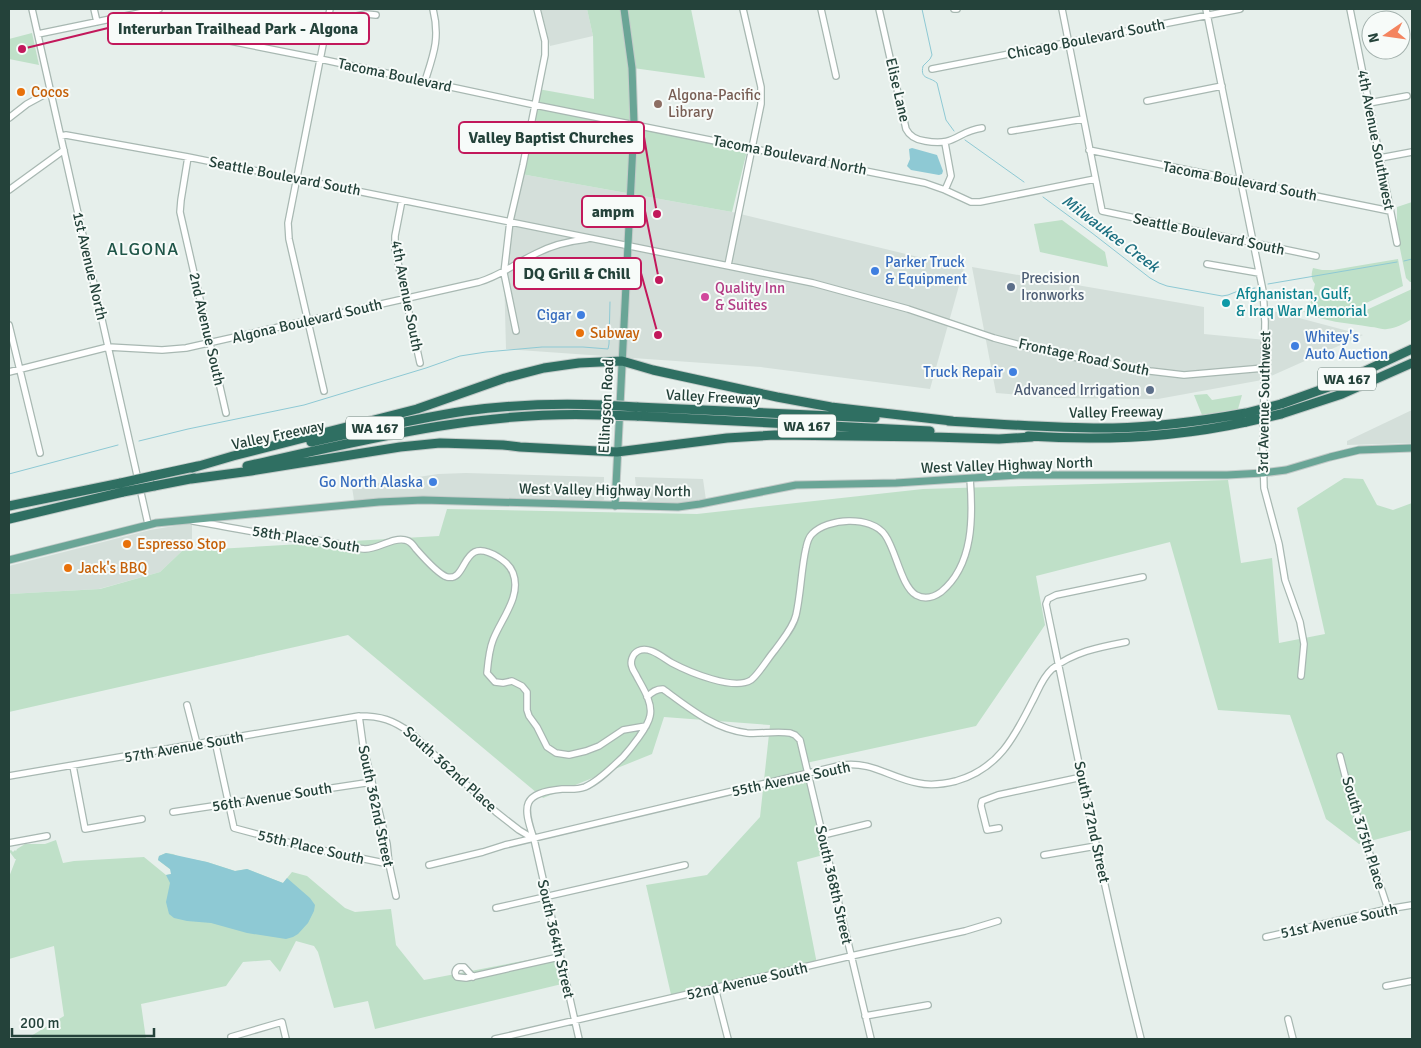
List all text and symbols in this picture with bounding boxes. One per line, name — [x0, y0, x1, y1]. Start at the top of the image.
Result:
north arrow — [1361, 10, 1411, 60]
callout: Interurban Trailhead Park - Algona — [108, 13, 369, 44]
street label: Chicago Boulevard South — [1006, 15, 1166, 63]
text: Interurban Trailhead Park - Algona — [118, 19, 358, 39]
text: N — [1364, 31, 1383, 44]
street label: Tacoma Boulevard — [336, 54, 454, 96]
street label: Elise Lane — [882, 56, 914, 124]
street label: 4th Avenue Southwest — [1354, 68, 1398, 212]
place label: Cocos — [31, 83, 70, 101]
marker: Cocos — [15, 86, 27, 98]
place label: Algona-Pacific Library — [668, 86, 761, 121]
marker: Algona-Pacific Library — [652, 98, 664, 110]
callout: Valley Baptist Churches — [459, 122, 644, 153]
text: Valley Baptist Churches — [468, 128, 634, 148]
street label: Tacoma Boulevard North — [712, 131, 868, 179]
street label: Seattle Boulevard South — [208, 152, 362, 200]
street label: Tacoma Boulevard South — [1161, 157, 1319, 205]
water label: Milwaukee Creek — [1058, 191, 1165, 278]
callout: ampm — [582, 196, 645, 227]
text: ampm — [592, 202, 634, 222]
street label: Seattle Boulevard South — [1132, 209, 1286, 259]
street label: 1st Avenue North — [69, 210, 111, 322]
district label: ALGONA — [107, 238, 179, 260]
street label: 4th Avenue South — [387, 239, 427, 353]
place label: Parker Truck & Equipment — [885, 253, 967, 288]
callout: DQ Grill & Chill — [514, 258, 641, 289]
text: DQ Grill & Chill — [523, 264, 631, 284]
marker: Parker Truck & Equipment — [869, 265, 881, 277]
place label: Precision Ironworks — [1021, 269, 1085, 304]
street label: 2nd Avenue South — [185, 271, 229, 387]
place label: Quality Inn & Suites — [715, 279, 785, 314]
marker: Precision Ironworks — [1005, 281, 1017, 293]
place label: Afghanistan, Gulf, & Iraq War Memorial — [1236, 285, 1367, 320]
marker: Quality Inn & Suites — [699, 291, 711, 303]
street label: Algona Boulevard South — [230, 295, 384, 347]
marker: Afghanistan, Gulf, & Iraq War Memorial — [1220, 297, 1232, 309]
place label: Cigar — [537, 306, 571, 324]
marker: Cigar — [575, 309, 587, 321]
place label: Subway — [590, 324, 640, 342]
marker: Subway — [574, 327, 586, 339]
place label: Whitey's Auto Auction — [1305, 328, 1388, 363]
street label: 3rd Avenue Southwest — [1254, 331, 1274, 473]
street label: Frontage Road South — [1017, 334, 1151, 380]
marker: Whitey's Auto Auction — [1289, 340, 1301, 352]
street label: Ellingson Road — [595, 358, 617, 454]
place label: Truck Repair — [923, 363, 1003, 381]
marker: Truck Repair — [1007, 366, 1019, 378]
road number: WA 167 — [1318, 368, 1376, 390]
place label: Advanced Irrigation — [1014, 381, 1140, 399]
marker: Advanced Irrigation — [1144, 384, 1156, 396]
street label: Valley Freeway — [665, 386, 761, 408]
street label: Valley Freeway — [1069, 402, 1163, 422]
road number: WA 167 — [778, 414, 836, 438]
street label: Valley Freeway — [230, 416, 326, 454]
road number: WA 167 — [346, 416, 404, 439]
street label: West Valley Highway North — [921, 453, 1093, 477]
place label: Go North Alaska — [319, 473, 423, 491]
marker: Go North Alaska — [427, 476, 439, 488]
street label: West Valley Highway North — [519, 479, 691, 501]
street label: 58th Place South — [251, 522, 361, 556]
place label: Espresso Stop — [137, 535, 226, 553]
marker: Espresso Stop — [121, 538, 133, 550]
place label: Jack's BBQ — [78, 559, 147, 577]
marker: Jack's BBQ — [62, 562, 74, 574]
street label: South 362nd Place — [399, 722, 501, 816]
street label: 57th Avenue South — [123, 728, 245, 766]
street label: South 362nd Street — [354, 744, 398, 868]
street label: 55th Avenue South — [730, 758, 852, 800]
street label: South 372nd Street — [1070, 760, 1114, 884]
street label: South 375th Place — [1338, 774, 1390, 892]
street label: 56th Avenue South — [211, 779, 333, 815]
street label: South 368th Street — [812, 824, 856, 946]
street label: 55th Place South — [256, 826, 366, 868]
street label: South 364th Street — [534, 878, 578, 1000]
street label: 51st Avenue South — [1279, 900, 1399, 942]
street label: 52nd Avenue South — [685, 958, 809, 1004]
scale bar — [12, 1006, 155, 1038]
text: 200 m — [20, 1014, 60, 1032]

